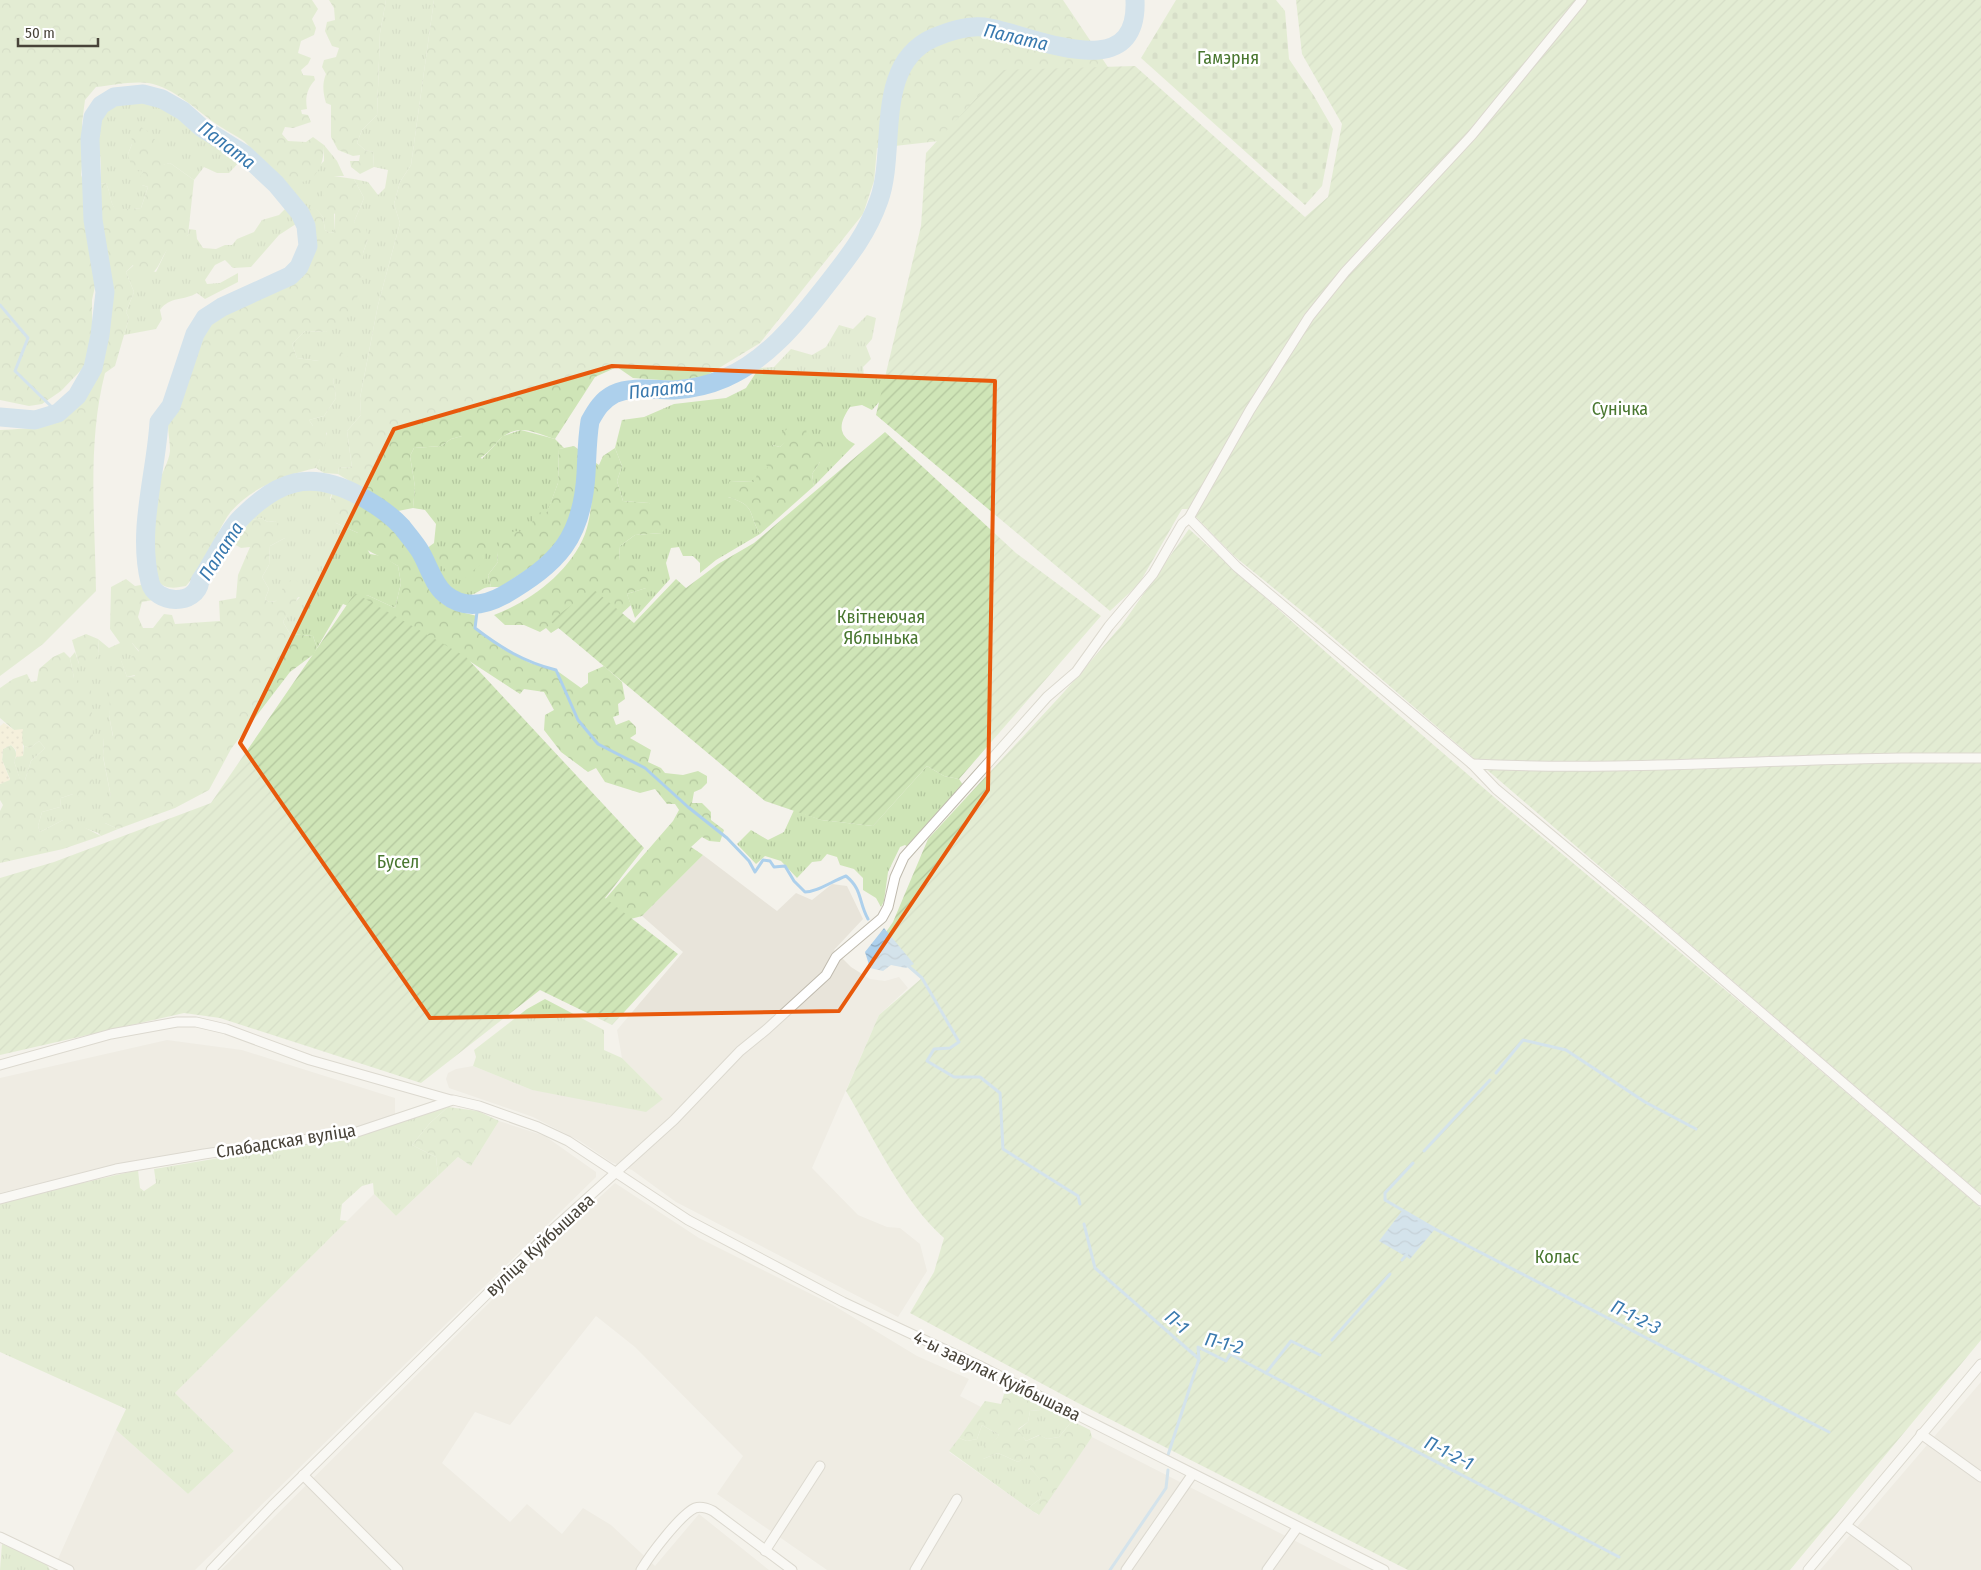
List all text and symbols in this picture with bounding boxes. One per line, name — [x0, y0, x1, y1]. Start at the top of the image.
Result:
scale bar — [18, 15, 98, 47]
water label: Палата — [982, 18, 1050, 56]
text: 50 m — [25, 24, 55, 42]
park label: Гамэрня — [1197, 47, 1259, 69]
water label: Палата — [194, 116, 260, 174]
water label: Палата — [627, 374, 695, 404]
park label: Сунічка — [1592, 398, 1648, 420]
water label: Палата — [194, 517, 248, 585]
park label: Квітнеючая Яблынька — [837, 606, 925, 649]
park label: Бусел — [377, 851, 419, 873]
street label: Слабадская вуліца — [215, 1119, 357, 1163]
street label: вуліца Куйбышава — [481, 1189, 599, 1301]
park label: Колас — [1535, 1246, 1580, 1268]
water label: П-1-2-3 — [1607, 1295, 1665, 1339]
water label: П-1 — [1160, 1305, 1194, 1339]
street label: 4-ы завулак Куйбышава — [910, 1326, 1084, 1426]
water label: П-1-2 — [1202, 1327, 1246, 1359]
water label: П-1-2-1 — [1421, 1431, 1477, 1475]

